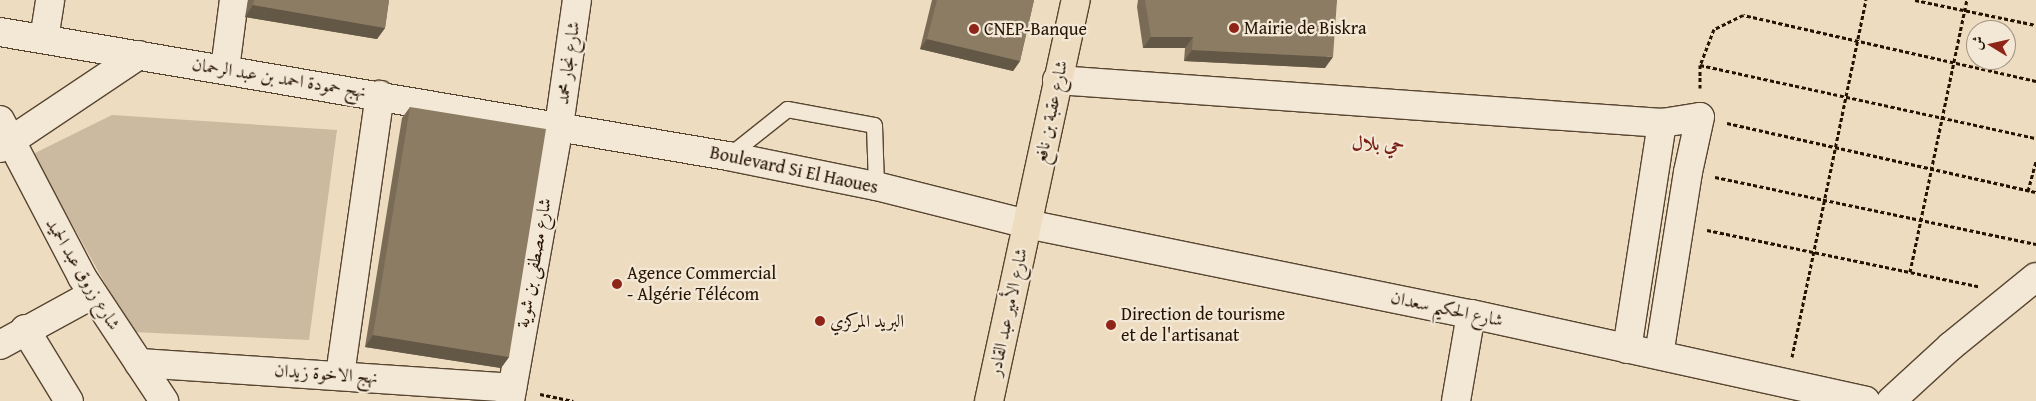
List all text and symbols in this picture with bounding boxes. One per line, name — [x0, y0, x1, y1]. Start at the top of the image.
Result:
place label: Mairie de Biskra — [1244, 17, 1367, 39]
place label: CNEP-Banque — [984, 18, 1087, 40]
street label: شارع نجار محمد — [551, 20, 585, 106]
north arrow — [1966, 20, 2016, 70]
marker: Mairie de Biskra — [1228, 22, 1240, 34]
marker: CNEP-Banque — [968, 23, 980, 35]
text: ش — [1966, 34, 1988, 51]
street label: نهج حمودة احمد بن عبد الرحمان — [190, 54, 368, 102]
street label: شارع عقبة بن نافع — [1030, 58, 1072, 166]
district label: حي بلال — [1351, 133, 1405, 155]
street label: Boulevard Si El Haoues — [708, 142, 880, 198]
street label: شارع مصطفى بن شوية — [512, 196, 556, 330]
street label: شارع زروق عبد الحميد — [41, 214, 125, 334]
street label: شارع الأمير عبد القادر — [984, 246, 1032, 378]
place label: Agence Commercial - Algérie Télécom — [627, 263, 776, 306]
marker: Agence Commercial - Algérie Télécom — [611, 278, 623, 290]
street label: شارع الحكيم سعدان — [1389, 287, 1505, 331]
place label: Direction de tourisme et de l'artisanat — [1121, 304, 1285, 346]
place label: البريد المركزي — [830, 310, 904, 332]
marker: البريد المركزي — [814, 315, 826, 327]
marker: Direction de tourisme et de l'artisanat — [1105, 319, 1117, 331]
street label: نهج الاخوة زيدان — [274, 360, 378, 388]

